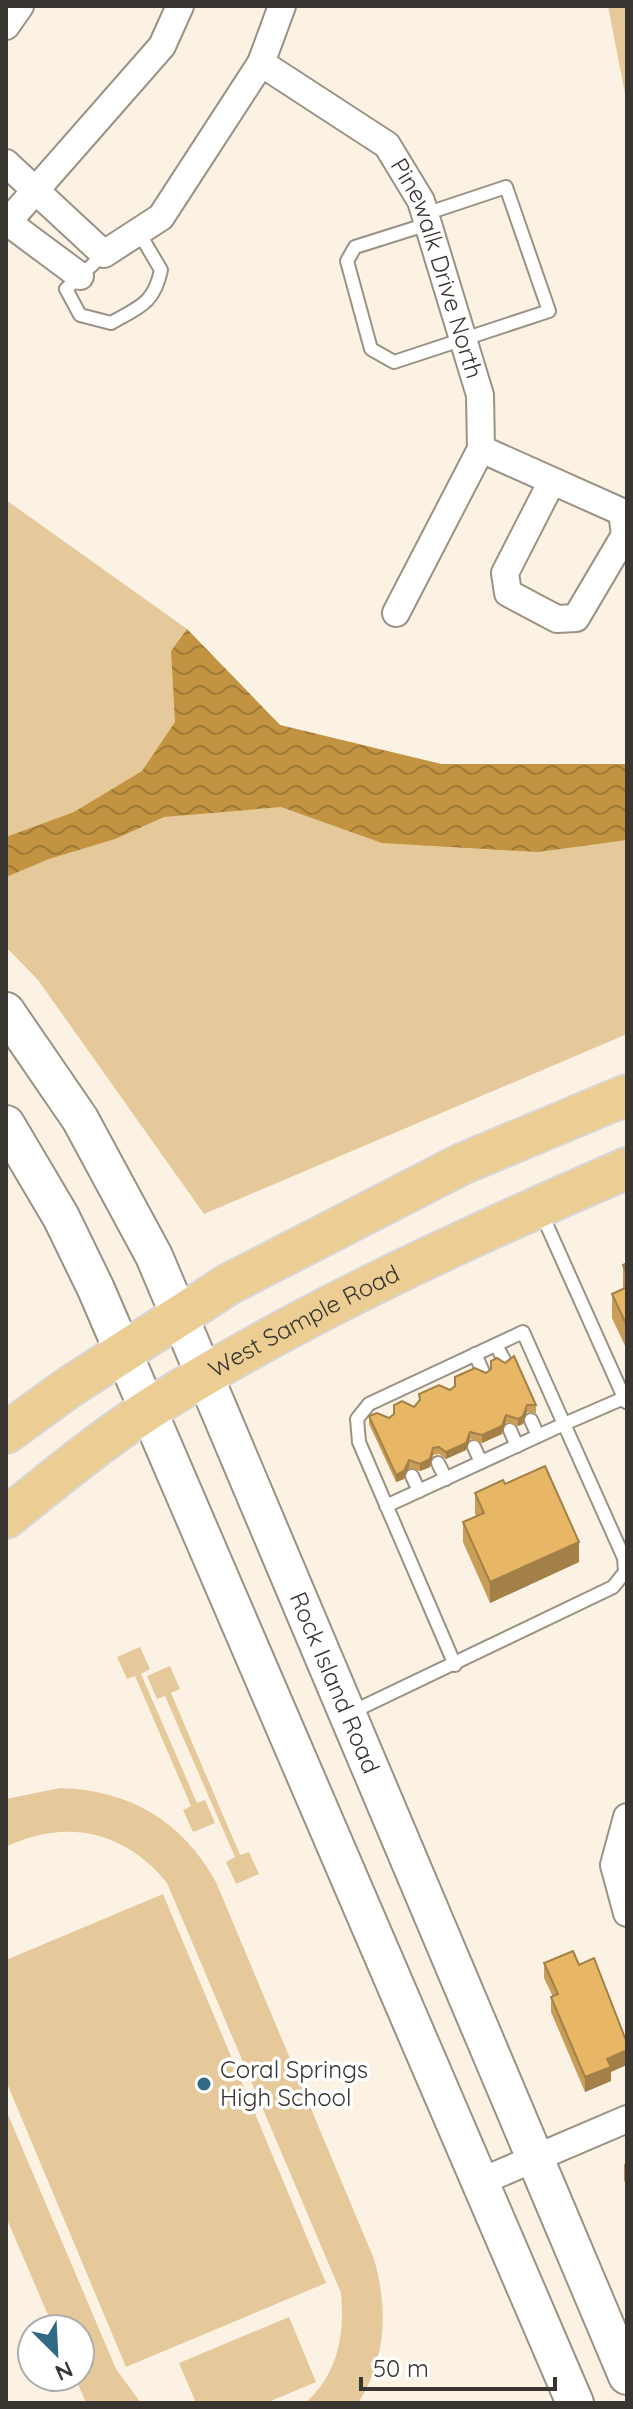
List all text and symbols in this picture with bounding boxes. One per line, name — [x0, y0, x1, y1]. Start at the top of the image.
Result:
street label: Pinewalk Drive North — [385, 152, 490, 382]
street label: West Sample Road — [203, 1258, 404, 1384]
street label: Rock Island Road — [284, 1587, 387, 1778]
place label: Coral Springs High School — [220, 2054, 368, 2112]
marker: Coral Springs High School — [195, 2075, 213, 2093]
north arrow — [16, 2313, 96, 2393]
scale bar — [361, 2341, 555, 2391]
text: 50 m — [373, 2353, 429, 2383]
text: N — [51, 2355, 77, 2387]

